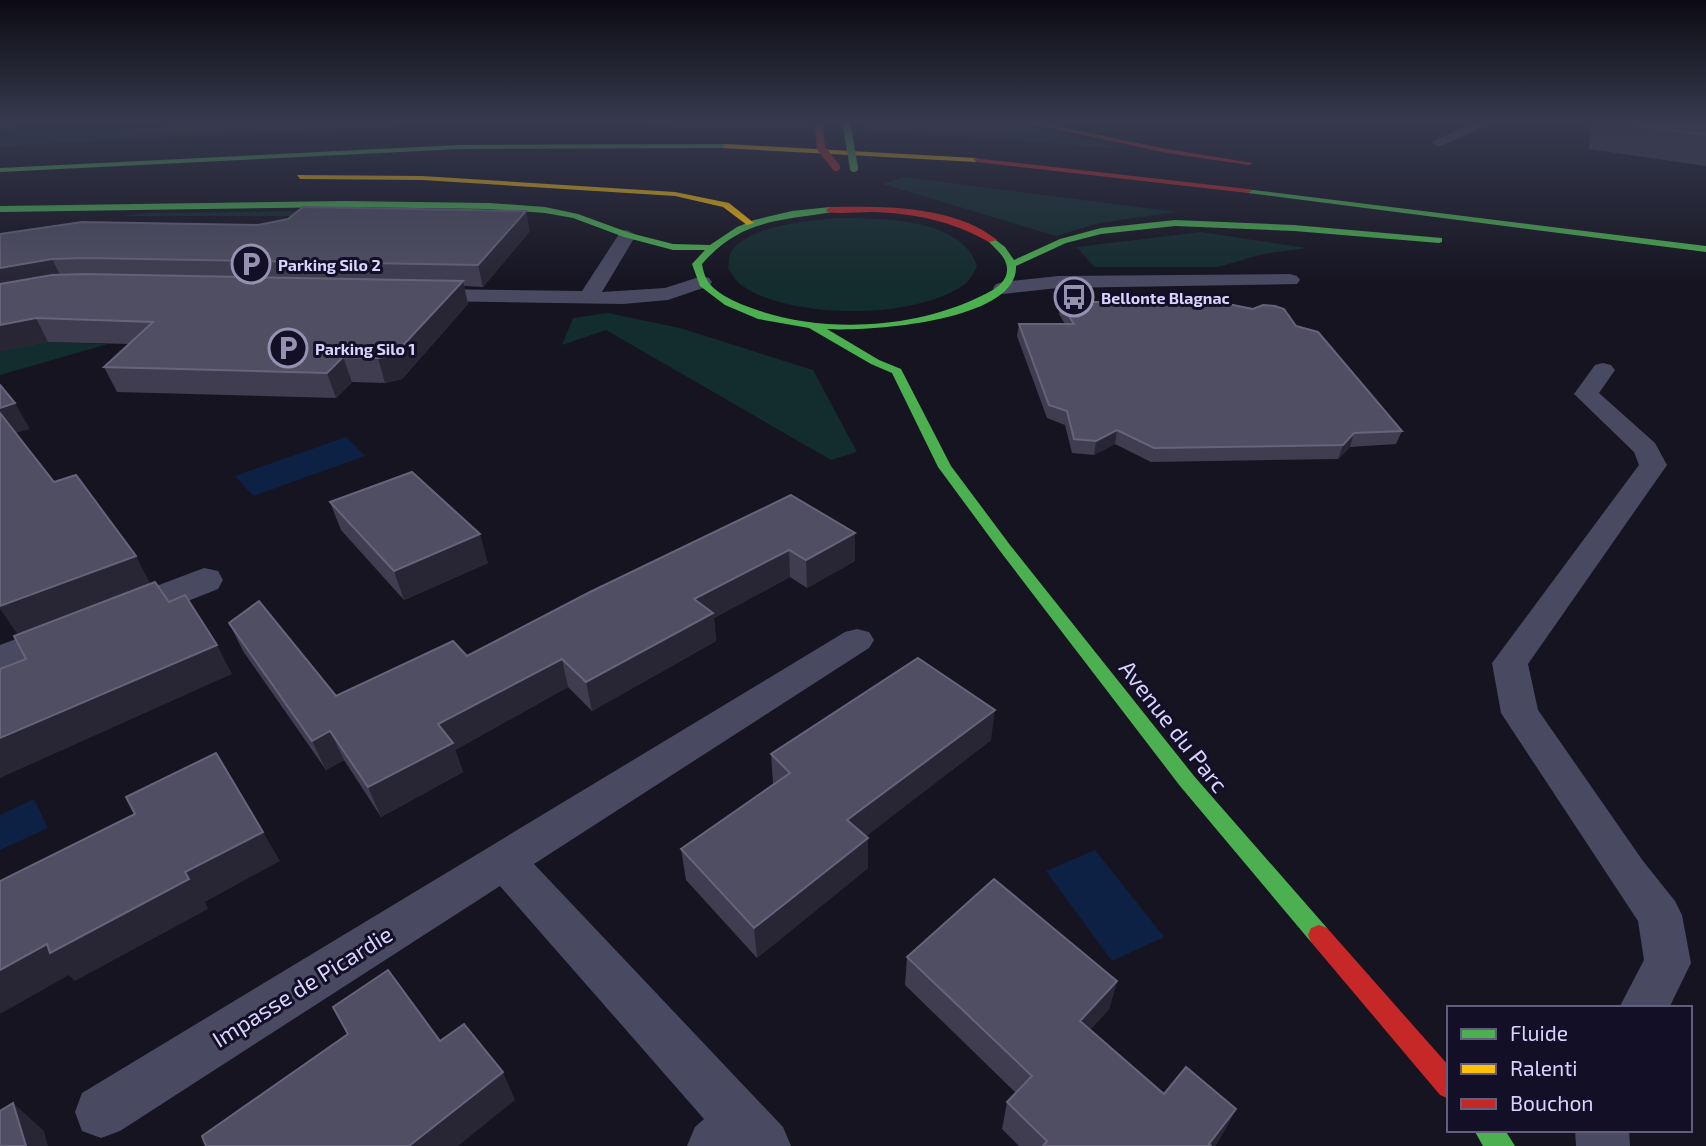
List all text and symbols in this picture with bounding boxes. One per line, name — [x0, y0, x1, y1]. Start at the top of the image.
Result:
parking icon: Parking Silo 2 — [230, 243, 272, 285]
place label: Parking Silo 2 — [278, 255, 381, 274]
bus stop icon: Bellonte Blagnac — [1053, 276, 1095, 318]
place label: Bellonte Blagnac — [1101, 288, 1230, 307]
parking icon: Parking Silo 1 — [267, 327, 309, 369]
place label: Parking Silo 1 — [315, 339, 415, 358]
street label: Avenue du Parc — [1114, 654, 1234, 798]
street label: Impasse de Picardie — [207, 919, 397, 1053]
legend — [1447, 1006, 1692, 1132]
text: Fluide — [1510, 1020, 1568, 1045]
text: Ralenti — [1510, 1055, 1577, 1080]
text: Bouchon — [1510, 1090, 1594, 1115]

